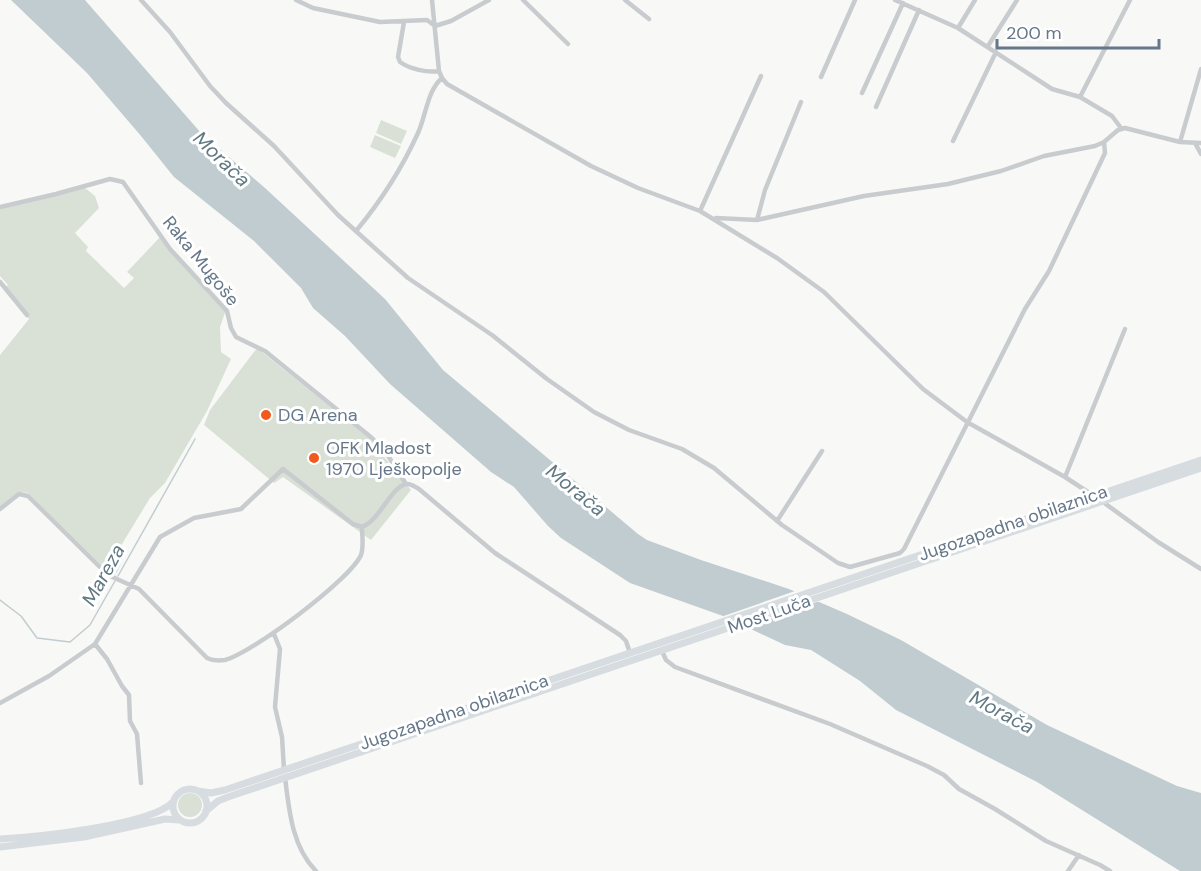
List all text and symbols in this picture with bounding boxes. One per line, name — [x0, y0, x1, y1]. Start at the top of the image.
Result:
scale bar — [997, 12, 1159, 50]
text: 200 m — [1006, 21, 1062, 45]
water label: Morača — [188, 125, 256, 193]
street label: Raka Mugoše — [157, 211, 245, 311]
place label: DG Arena — [278, 403, 357, 427]
marker: DG Arena — [259, 408, 273, 422]
place label: OFK Mladost 1970 Lješkopolje — [326, 436, 462, 481]
marker: OFK Mladost 1970 Lješkopolje — [307, 451, 321, 465]
water label: Morača — [541, 458, 611, 522]
street label: Jugozapadna obilaznica — [915, 479, 1111, 567]
water label: Mareza — [75, 540, 131, 610]
street label: Most Luča — [724, 589, 814, 639]
street label: Jugozapadna obilaznica — [356, 668, 552, 756]
water label: Morača — [965, 684, 1039, 740]

